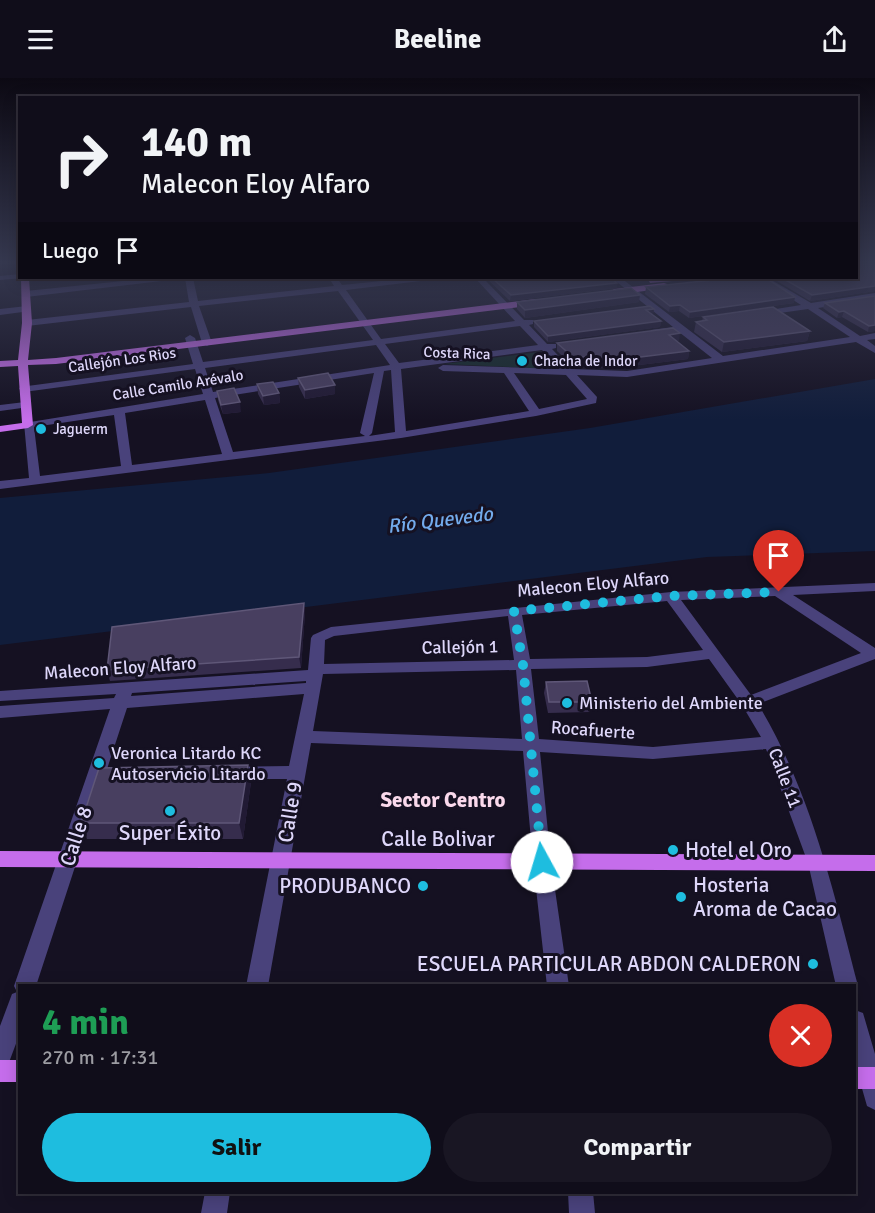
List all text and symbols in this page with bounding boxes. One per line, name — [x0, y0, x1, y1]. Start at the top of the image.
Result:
icon: menu — [24, 23, 57, 56]
text: Beeline — [394, 23, 481, 56]
icon: share — [818, 23, 851, 56]
text: 140 m — [141, 117, 252, 168]
icon: right — [42, 120, 120, 198]
text: Malecon Eloy Alfaro — [141, 168, 370, 201]
icon: arrive — [111, 234, 144, 267]
text: Luego — [42, 237, 99, 264]
street label: Callejón Los Rios — [67, 343, 177, 376]
street label: Costa Rica — [423, 343, 491, 363]
place label: Chacha de Indor — [534, 352, 638, 370]
marker: Chacha de Indor — [515, 354, 529, 368]
street label: Calle Camilo Arévalo — [111, 366, 245, 404]
place label: Jaguerm — [53, 420, 108, 438]
marker: Jaguerm — [34, 422, 48, 436]
water label: Río Quevedo — [386, 501, 496, 539]
pin — [753, 530, 804, 592]
icon: arrive — [762, 539, 795, 572]
street label: Malecon Eloy Alfaro — [516, 566, 670, 602]
street label: Callejón 1 — [421, 635, 499, 659]
street label: Malecon Eloy Alfaro — [43, 652, 197, 684]
place label: Ministerio del Ambiente — [579, 692, 763, 714]
marker: Ministerio del Ambiente — [560, 696, 574, 710]
street label: Rocafuerte — [550, 716, 636, 744]
place label: Veronica Litardo KC Autoservicio Litardo — [111, 742, 266, 785]
street label: Calle 11 — [764, 745, 806, 811]
marker: Veronica Litardo KC Autoservicio Litardo — [92, 756, 106, 770]
street label: Calle 9 — [272, 780, 308, 844]
district label: Sector Centro — [380, 787, 506, 813]
street label: Calle 8 — [54, 803, 98, 869]
marker: Super Éxito — [163, 804, 177, 818]
place label: Super Éxito — [119, 820, 221, 846]
street label: Calle Bolivar — [381, 826, 495, 852]
position arrow — [510, 830, 574, 894]
place label: Hotel el Oro — [685, 837, 792, 863]
marker: Hotel el Oro — [666, 843, 680, 857]
place label: Hosteria Aroma de Cacao — [693, 872, 837, 922]
place label: PRODUBANCO — [279, 873, 411, 899]
marker: PRODUBANCO — [416, 879, 430, 893]
marker: Hosteria Aroma de Cacao — [674, 890, 688, 904]
place label: ESCUELA PARTICULAR ABDON CALDERON — [417, 951, 801, 977]
marker: ESCUELA PARTICULAR ABDON CALDERON — [806, 957, 820, 971]
text: 4 min — [42, 1000, 129, 1045]
button: close — [769, 1004, 832, 1067]
text: 270 m · 17:31 — [42, 1045, 158, 1070]
button: Salir — [42, 1113, 431, 1182]
button: Compartir — [443, 1113, 832, 1182]

